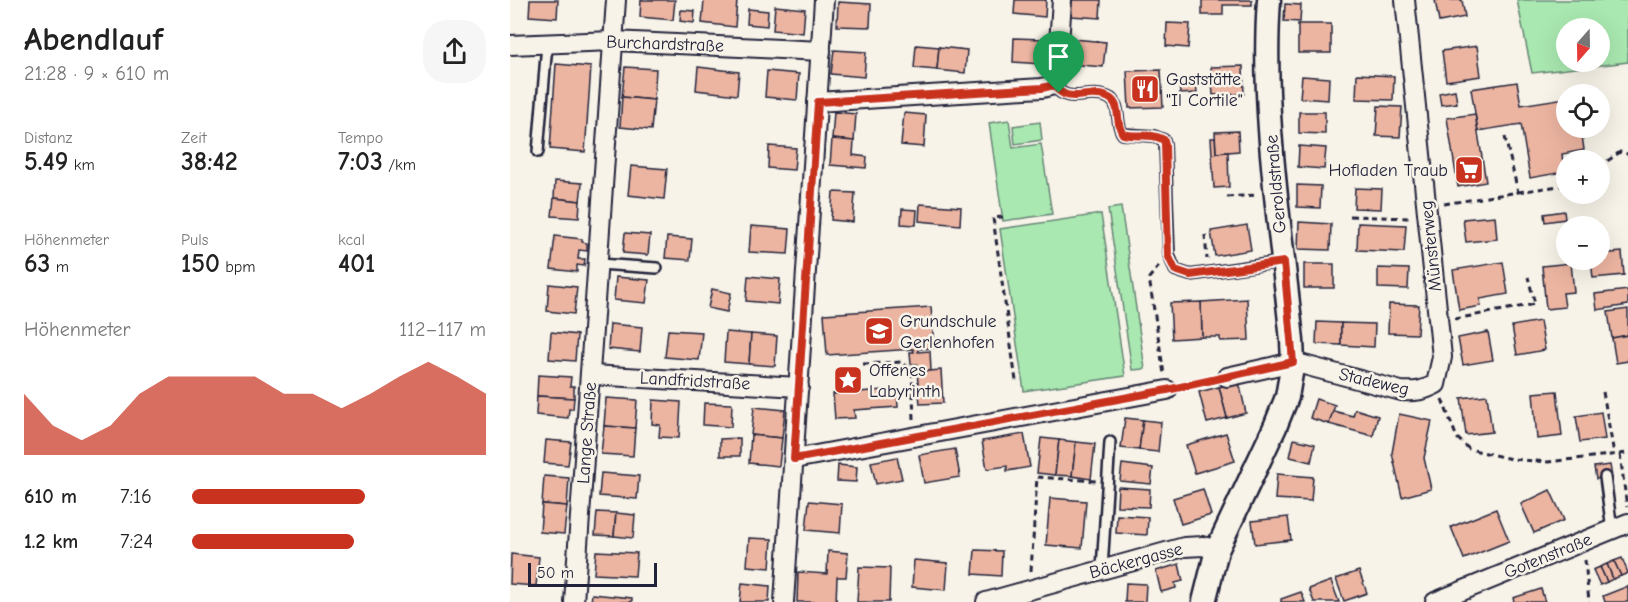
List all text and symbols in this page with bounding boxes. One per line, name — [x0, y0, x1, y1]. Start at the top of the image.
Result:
north arrow — [1556, 18, 1610, 72]
map controls — [1556, 18, 1610, 270]
text: Abendlauf — [24, 20, 163, 58]
button: share — [423, 20, 486, 83]
street label: Burchardstraße — [606, 31, 724, 57]
pin — [1033, 31, 1084, 93]
icon: arrive — [1042, 40, 1075, 73]
text: 21:28 · 9 × 610 m — [24, 62, 169, 85]
place label: Gaststätte "Il Cortile" — [1166, 69, 1243, 111]
restaurant icon: Gaststätte "Il Cortile" — [1129, 73, 1161, 105]
button: locate — [1556, 84, 1610, 138]
text: Distanz — [24, 129, 73, 147]
text: Zeit — [181, 129, 207, 147]
text: Tempo — [338, 129, 383, 147]
street label: Geroldstraße — [1261, 134, 1291, 234]
text: 5.49 — [24, 147, 68, 177]
text: 38:42 — [181, 147, 238, 177]
text: 7:03 — [338, 147, 383, 177]
button: + — [1556, 150, 1610, 204]
supermarket icon: Hofladen Traub — [1453, 154, 1485, 186]
text: km — [68, 156, 95, 174]
text: /km — [383, 156, 416, 174]
place label: Hofladen Traub — [1328, 160, 1448, 181]
street label: Münsterweg — [1416, 199, 1446, 293]
button: − — [1556, 216, 1610, 270]
text: Höhenmeter — [24, 231, 109, 249]
text: Puls — [181, 231, 208, 249]
text: kcal — [338, 231, 365, 249]
text: 63 — [24, 249, 50, 279]
text: 150 — [181, 249, 220, 279]
text: 401 — [338, 249, 375, 279]
text: m — [50, 258, 69, 276]
text: bpm — [220, 258, 256, 276]
place label: Grundschule Gerlenhofen — [900, 311, 997, 353]
school or university icon: Grundschule Gerlenhofen — [863, 315, 895, 347]
text: Höhenmeter — [24, 318, 131, 341]
text: 112–117 m — [399, 318, 486, 341]
place label: Offenes Labyrinth — [869, 360, 941, 402]
place icon: Offenes Labyrinth — [832, 364, 864, 396]
street label: Stadeweg — [1337, 364, 1411, 400]
street label: Landfridstraße — [639, 368, 751, 394]
street label: Lange Straße — [573, 381, 601, 485]
text: 610 m — [24, 485, 77, 508]
text: 7:16 — [120, 485, 152, 508]
street label: Gotenstraße — [1501, 529, 1595, 583]
text: 1.2 km — [24, 530, 78, 553]
text: 7:24 — [120, 530, 153, 553]
street label: Bäckergasse — [1087, 538, 1185, 584]
scale bar — [528, 560, 657, 588]
text: 50 m — [537, 564, 574, 582]

